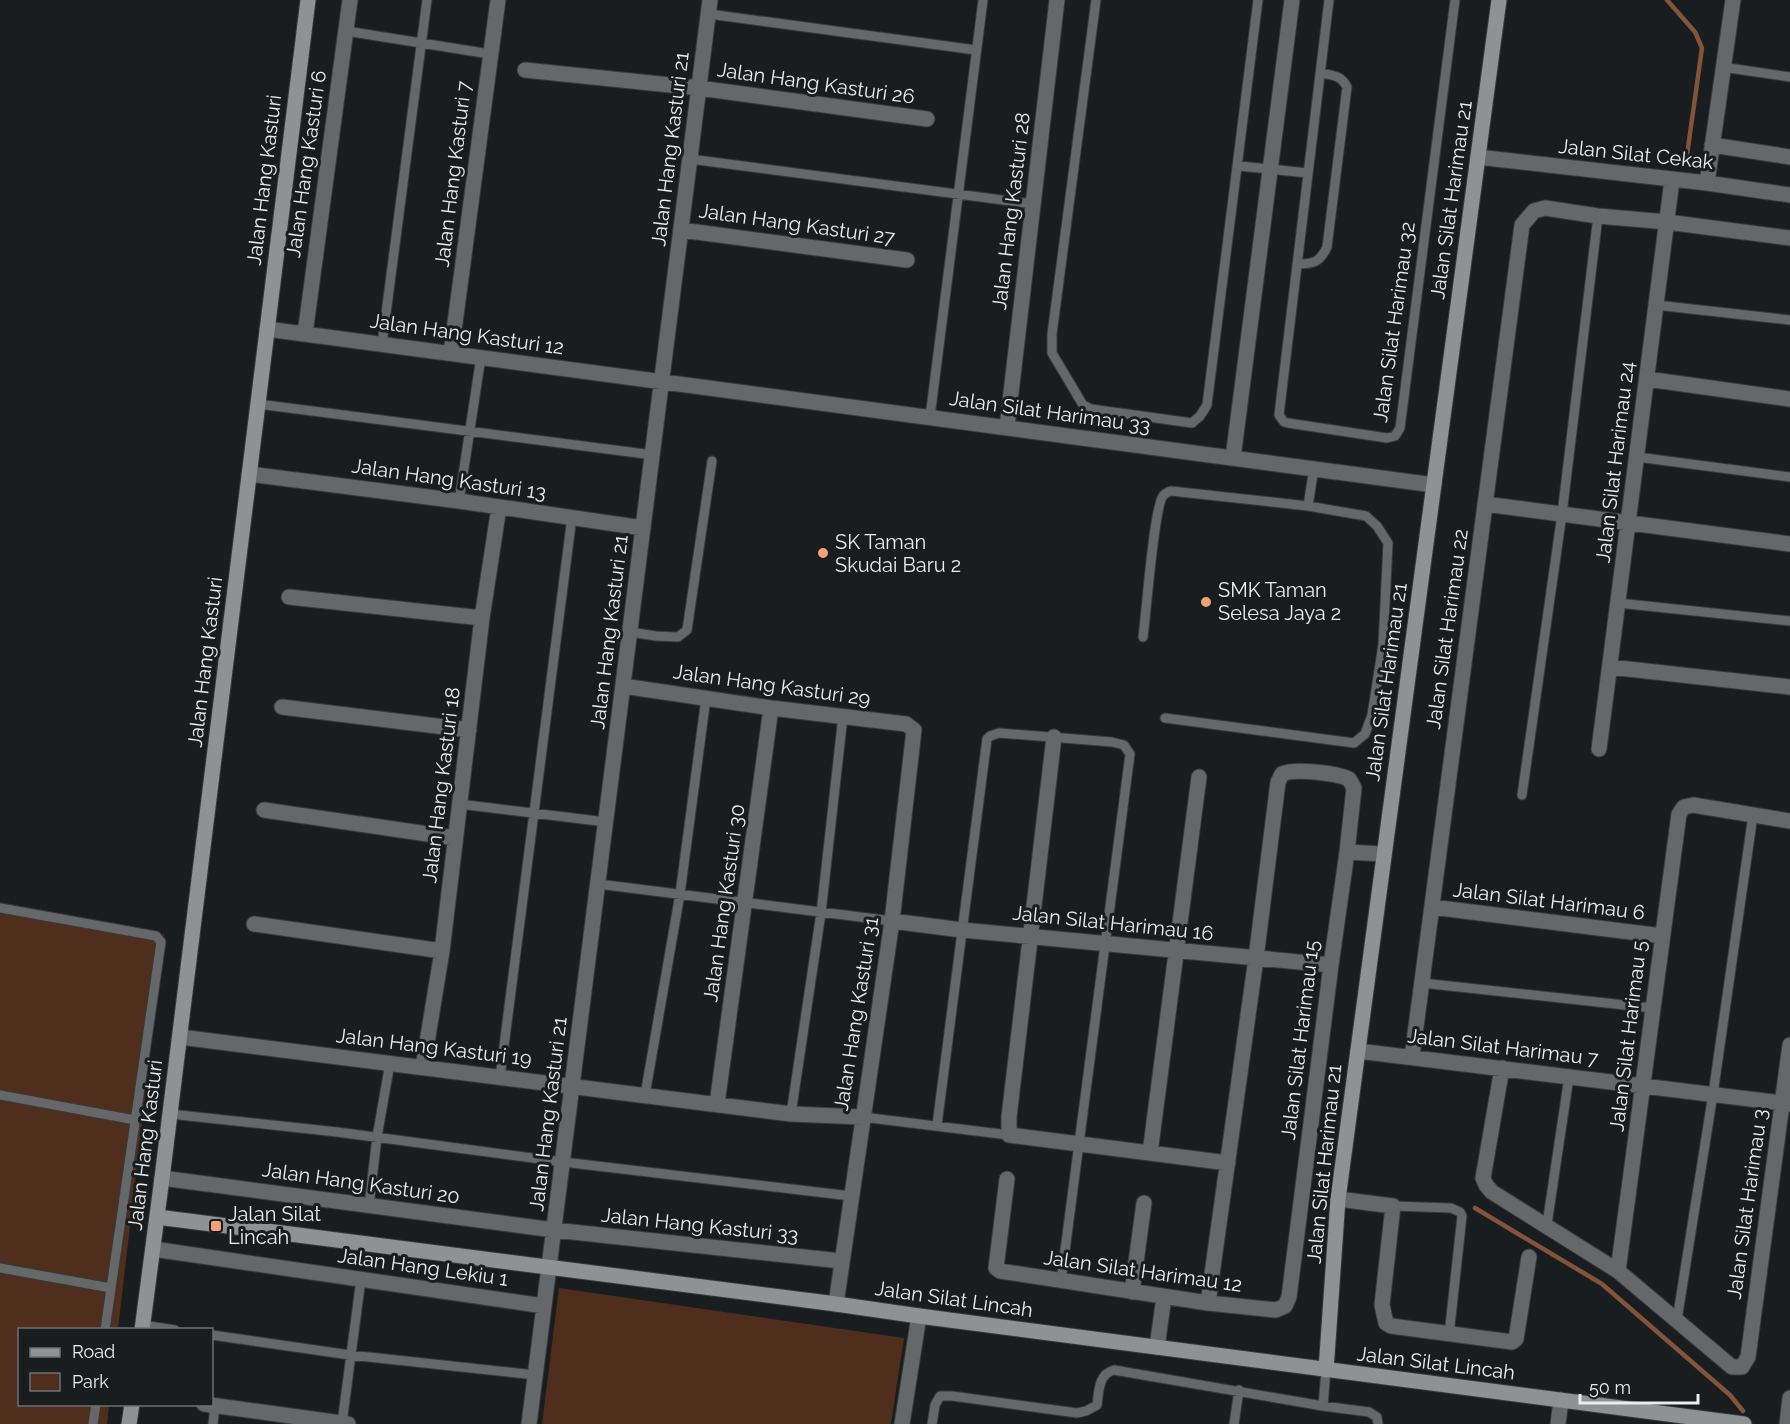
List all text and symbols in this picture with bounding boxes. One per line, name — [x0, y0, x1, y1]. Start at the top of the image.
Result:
street label: Jalan Hang Kasturi 21 — [646, 50, 694, 248]
street label: Jalan Hang Kasturi 26 — [716, 57, 916, 109]
street label: Jalan Hang Kasturi 6 — [281, 69, 331, 259]
street label: Jalan Hang Kasturi 7 — [430, 79, 476, 268]
street label: Jalan Hang Kasturi — [242, 93, 286, 267]
street label: Jalan Silat Harimau 21 — [1425, 99, 1477, 301]
street label: Jalan Hang Kasturi 28 — [987, 111, 1035, 311]
street label: Jalan Silat Cekak — [1557, 134, 1715, 174]
street label: Jalan Hang Kasturi 27 — [697, 198, 897, 250]
street label: Jalan Silat Harimau 32 — [1368, 220, 1420, 424]
street label: Jalan Hang Kasturi 12 — [368, 309, 566, 359]
street label: Jalan Silat Harimau 24 — [1591, 360, 1639, 564]
street label: Jalan Silat Harimau 33 — [948, 386, 1152, 438]
street label: Jalan Hang Kasturi 13 — [350, 453, 548, 505]
street label: Jalan Silat Harimau 22 — [1421, 527, 1473, 731]
place label: SK Taman Skudai Baru 2 — [835, 530, 961, 577]
street label: Jalan Hang Kasturi 21 — [585, 533, 633, 731]
marker: SK Taman Skudai Baru 2 — [816, 546, 830, 560]
street label: Jalan Hang Kasturi — [183, 575, 227, 749]
place label: SMK Taman Selesa Jaya 2 — [1218, 578, 1341, 625]
street label: Jalan Silat Harimau 21 — [1360, 581, 1412, 783]
marker: SMK Taman Selesa Jaya 2 — [1199, 595, 1213, 609]
street label: Jalan Hang Kasturi 29 — [672, 659, 872, 711]
street label: Jalan Hang Kasturi 18 — [417, 686, 465, 884]
street label: Jalan Hang Kasturi 30 — [698, 803, 750, 1003]
street label: Jalan Silat Harimau 6 — [1452, 877, 1646, 925]
street label: Jalan Silat Harimau 16 — [1011, 901, 1215, 945]
street label: Jalan Hang Kasturi 31 — [829, 915, 883, 1113]
street label: Jalan Silat Harimau 15 — [1276, 939, 1324, 1141]
street label: Jalan Silat Harimau 5 — [1604, 939, 1652, 1133]
street label: Jalan Hang Kasturi 21 — [524, 1015, 572, 1213]
street label: Jalan Hang Kasturi 19 — [335, 1023, 533, 1071]
street label: Jalan Silat Harimau 7 — [1406, 1023, 1600, 1071]
street label: Jalan Hang Kasturi — [123, 1058, 167, 1232]
street label: Jalan Silat Harimau 21 — [1302, 1063, 1346, 1265]
street label: Jalan Silat Harimau 3 — [1722, 1107, 1772, 1301]
street label: Jalan Hang Kasturi 20 — [261, 1157, 461, 1209]
place label: Jalan Silat Lincah — [228, 1202, 321, 1249]
street label: Jalan Hang Kasturi 33 — [600, 1203, 800, 1247]
marker: Jalan Silat Lincah — [209, 1219, 223, 1233]
street label: Jalan Hang Lekiu 1 — [336, 1243, 510, 1291]
street label: Jalan Silat Harimau 12 — [1042, 1245, 1244, 1297]
street label: Jalan Silat Lincah — [873, 1276, 1035, 1322]
legend — [18, 1328, 213, 1406]
text: Road — [72, 1341, 115, 1362]
street label: Jalan Silat Lincah — [1356, 1341, 1516, 1385]
scale bar — [1580, 1367, 1698, 1405]
text: Park — [72, 1371, 109, 1392]
text: 50 m — [1589, 1377, 1631, 1398]

